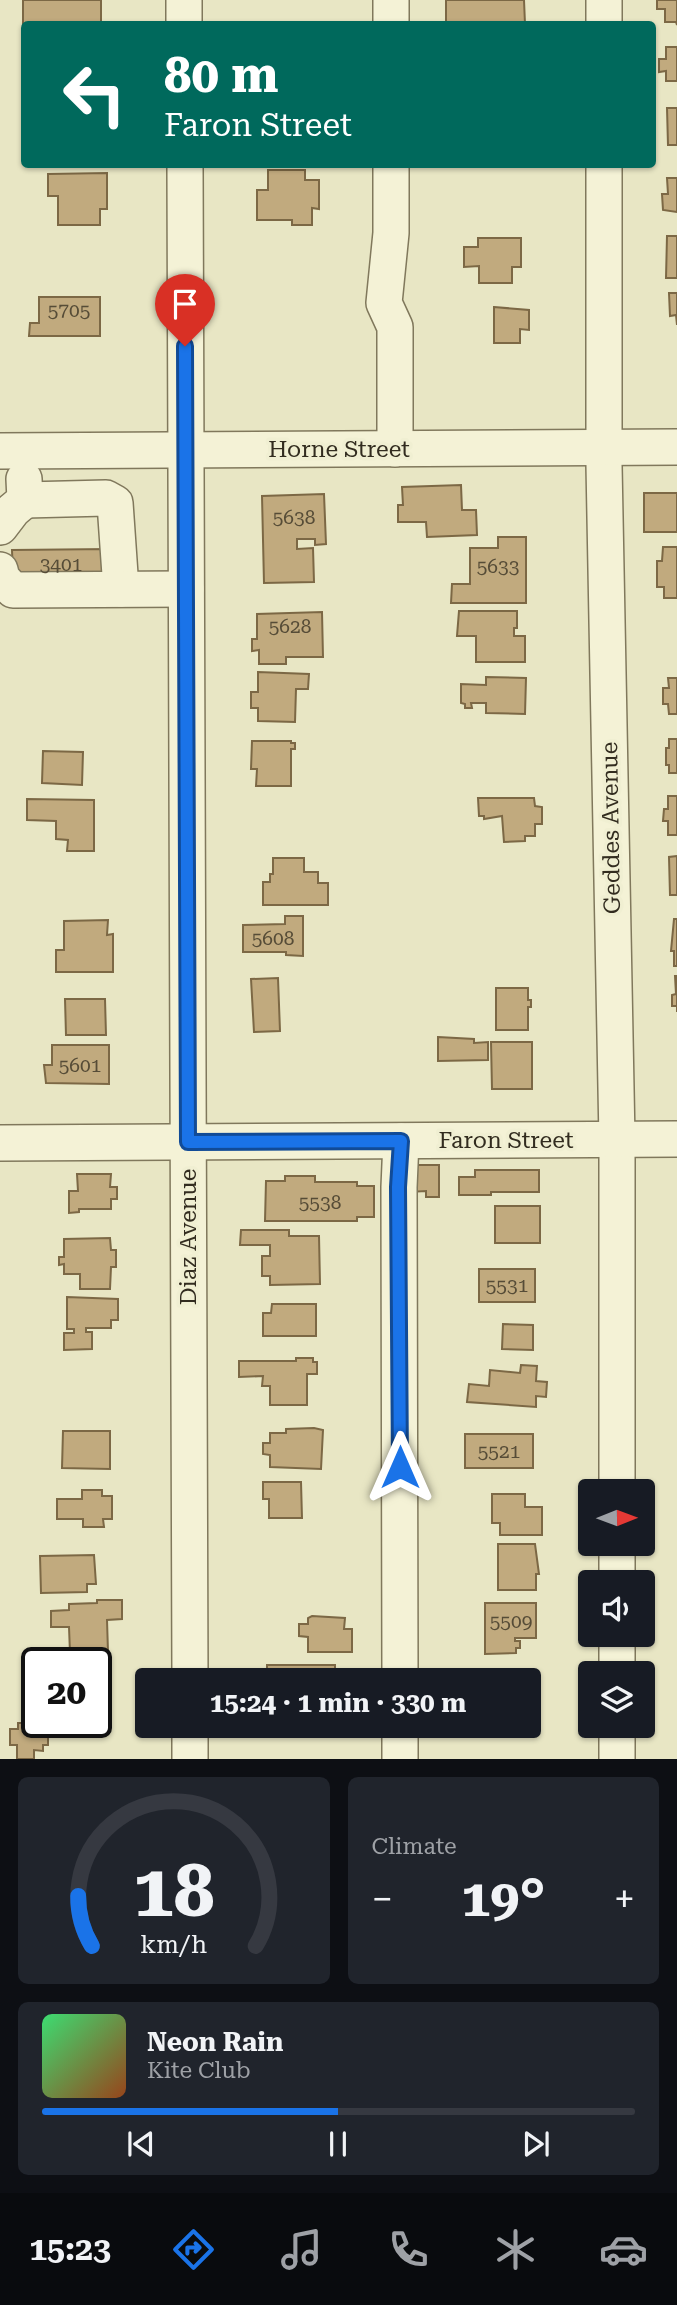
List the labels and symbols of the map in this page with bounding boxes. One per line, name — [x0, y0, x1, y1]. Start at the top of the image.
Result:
pin — [155, 274, 215, 346]
house number: 5705 — [48, 299, 90, 322]
street label: Horne Street — [268, 436, 410, 463]
house number: 5638 — [273, 506, 315, 529]
house number: 3401 — [40, 553, 82, 576]
house number: 5633 — [477, 555, 519, 578]
house number: 5628 — [269, 615, 311, 638]
street label: Geddes Avenue — [596, 742, 626, 914]
house number: 5608 — [252, 927, 294, 950]
house number: 5601 — [59, 1054, 101, 1077]
street label: Faron Street — [438, 1127, 574, 1154]
street label: Diaz Avenue — [175, 1169, 202, 1305]
house number: 5538 — [299, 1191, 341, 1214]
house number: 5531 — [486, 1274, 528, 1297]
position arrow — [363, 1430, 437, 1504]
house number: 5521 — [478, 1440, 520, 1463]
north arrow — [578, 1479, 654, 1556]
house number: 5509 — [490, 1610, 532, 1633]
speed limit sign: 20 — [21, 1647, 112, 1738]

